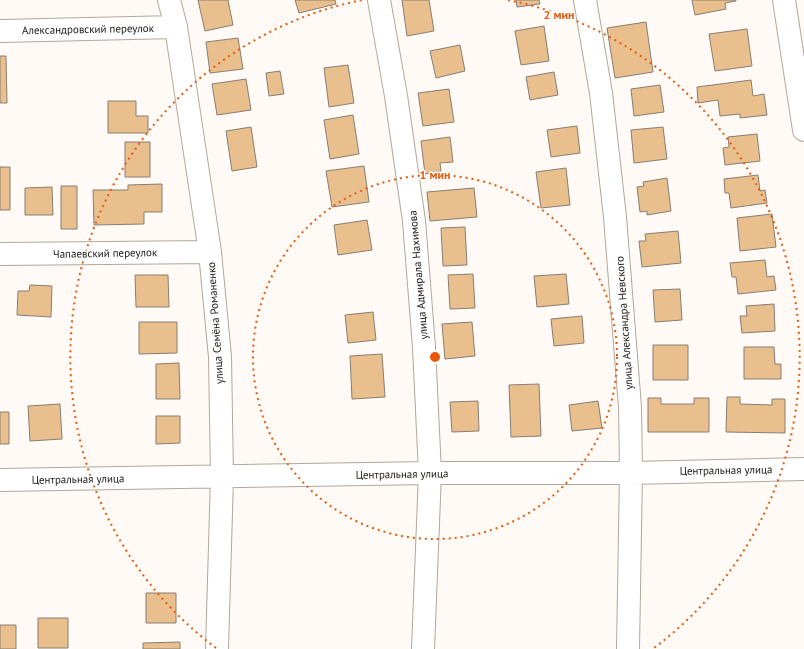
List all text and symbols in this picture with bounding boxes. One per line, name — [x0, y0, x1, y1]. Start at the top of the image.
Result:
text: 2 мин — [544, 7, 574, 22]
street label: Александровский переулок — [22, 21, 155, 37]
text: 1 мин — [420, 167, 450, 182]
street label: улица Адмирала Нахимова — [405, 210, 431, 340]
street label: Чапаевский переулок — [53, 245, 158, 261]
street label: улица Александра Невского — [612, 256, 636, 390]
street label: улица Семёна Романенко — [204, 261, 226, 384]
centre of rings — [428, 350, 442, 364]
street label: Центральная улица — [679, 462, 773, 478]
street label: Центральная улица — [355, 466, 449, 482]
street label: Центральная улица — [31, 471, 125, 487]

